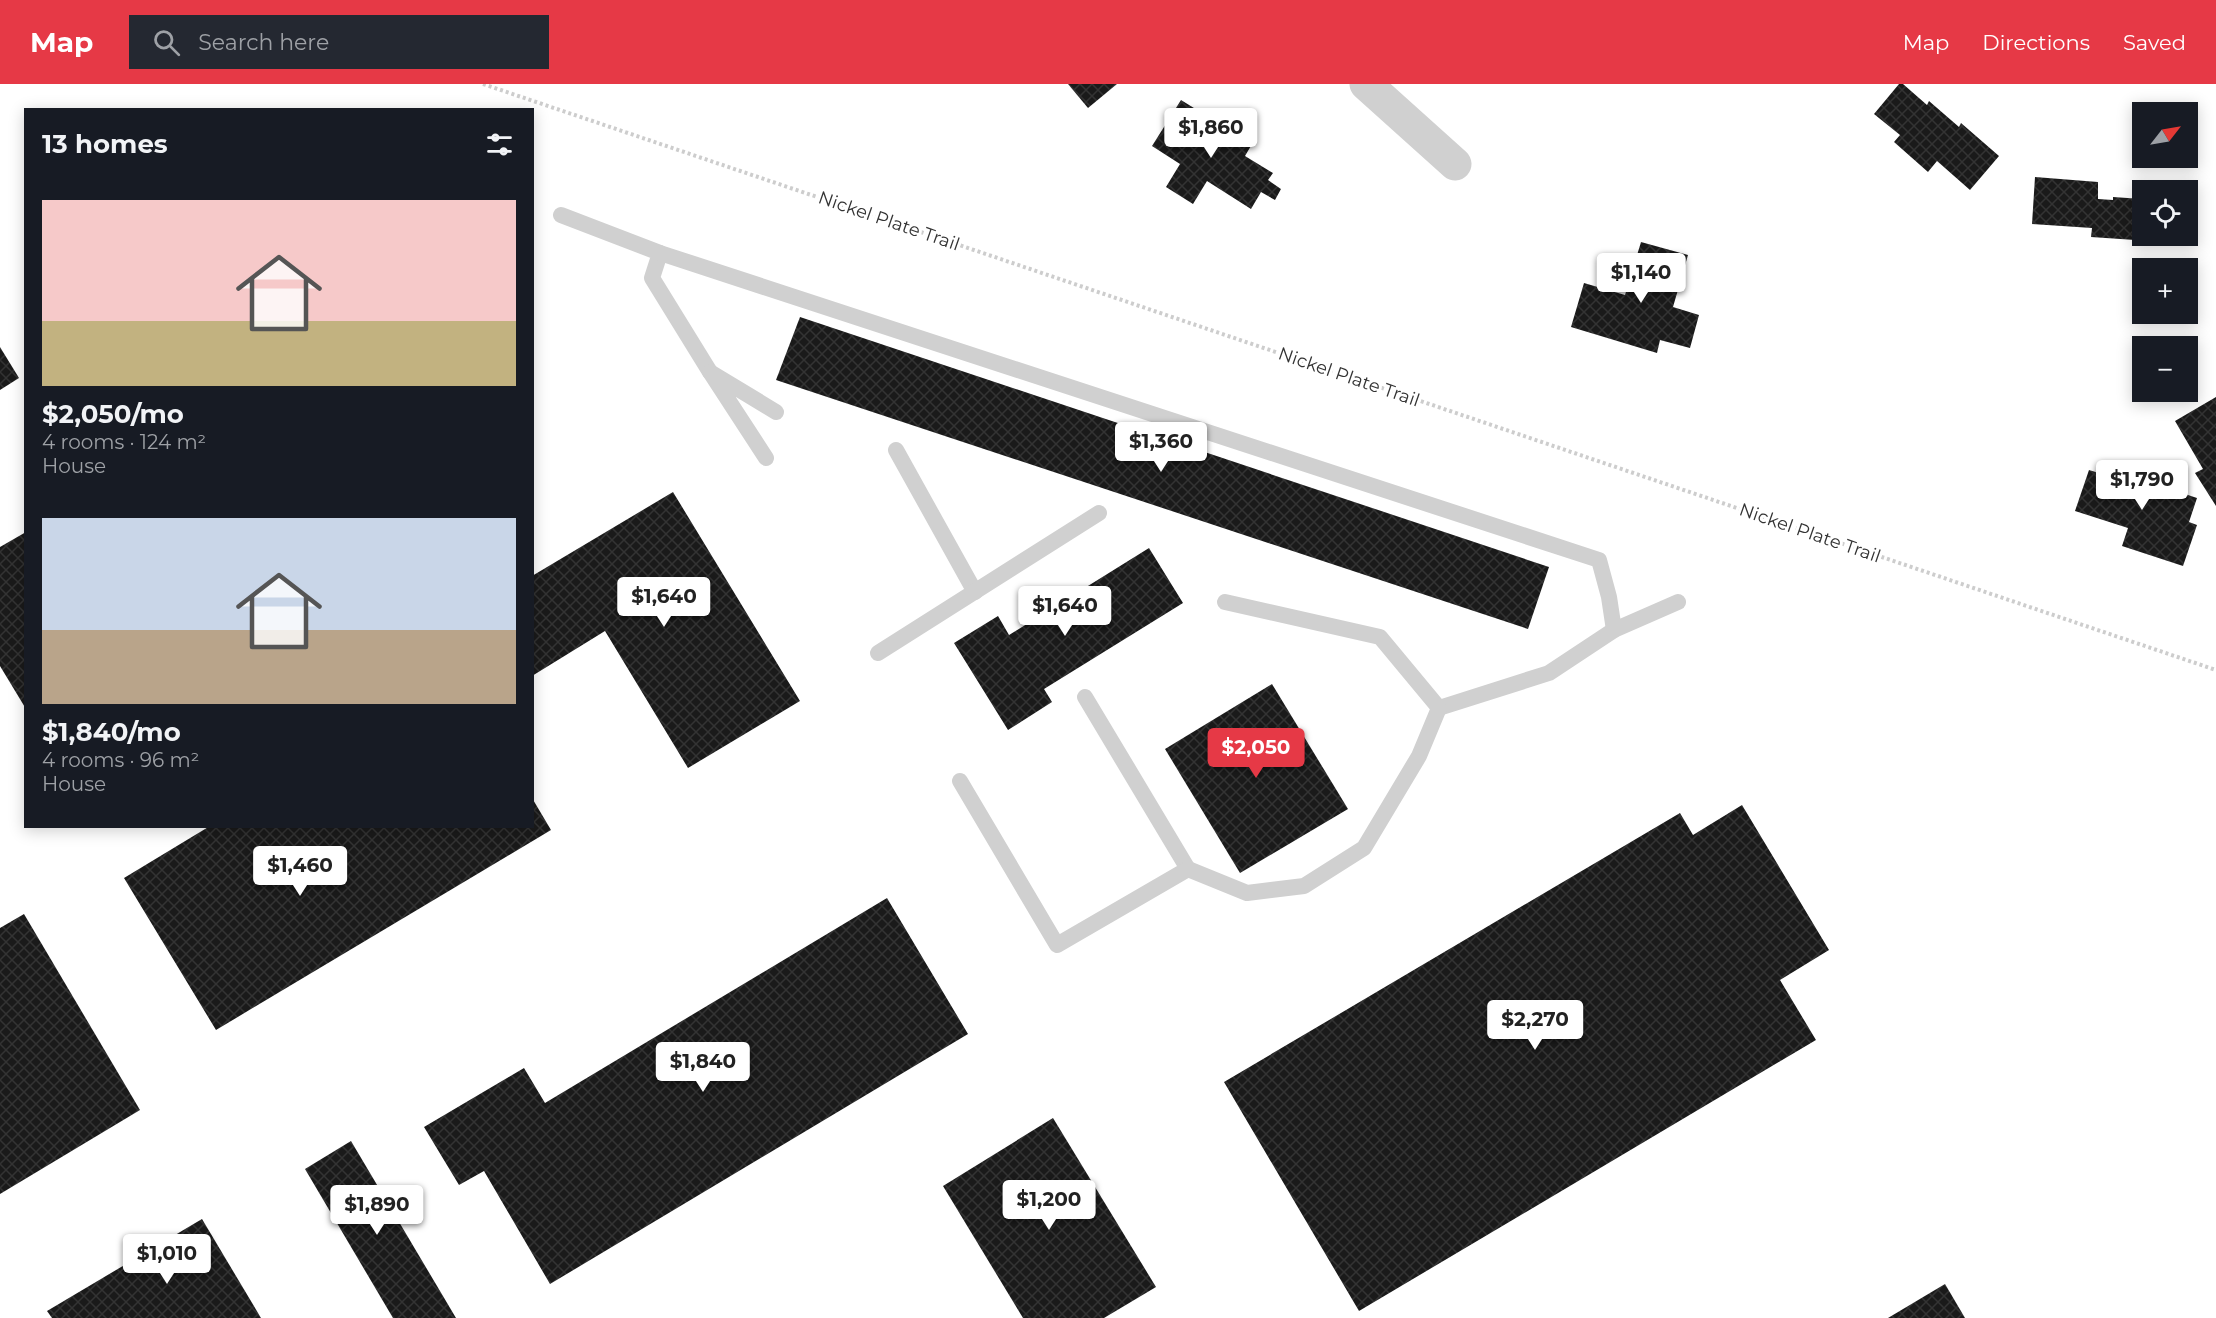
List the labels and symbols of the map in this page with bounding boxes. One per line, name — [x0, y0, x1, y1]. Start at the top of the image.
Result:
north arrow — [2132, 102, 2198, 168]
pin: $1,860 — [1162, 108, 1260, 159]
street label: Nickel Plate Trail — [815, 186, 963, 256]
pin: $1,140 — [1592, 253, 1690, 304]
street label: Nickel Plate Trail — [1275, 342, 1423, 412]
pin: $1,360 — [1112, 422, 1210, 473]
pin: $1,790 — [2093, 460, 2191, 511]
street label: Nickel Plate Trail — [1736, 498, 1884, 568]
pin: $1,640 — [615, 577, 713, 628]
pin: $1,640 — [1016, 586, 1114, 637]
pin: $2,050 — [1207, 728, 1305, 779]
pin: $1,460 — [251, 846, 349, 897]
pin: $2,270 — [1486, 1000, 1584, 1051]
pin: $1,840 — [654, 1042, 752, 1093]
pin: $1,200 — [1000, 1180, 1098, 1231]
pin: $1,890 — [328, 1185, 426, 1236]
pin: $1,010 — [118, 1234, 216, 1285]

